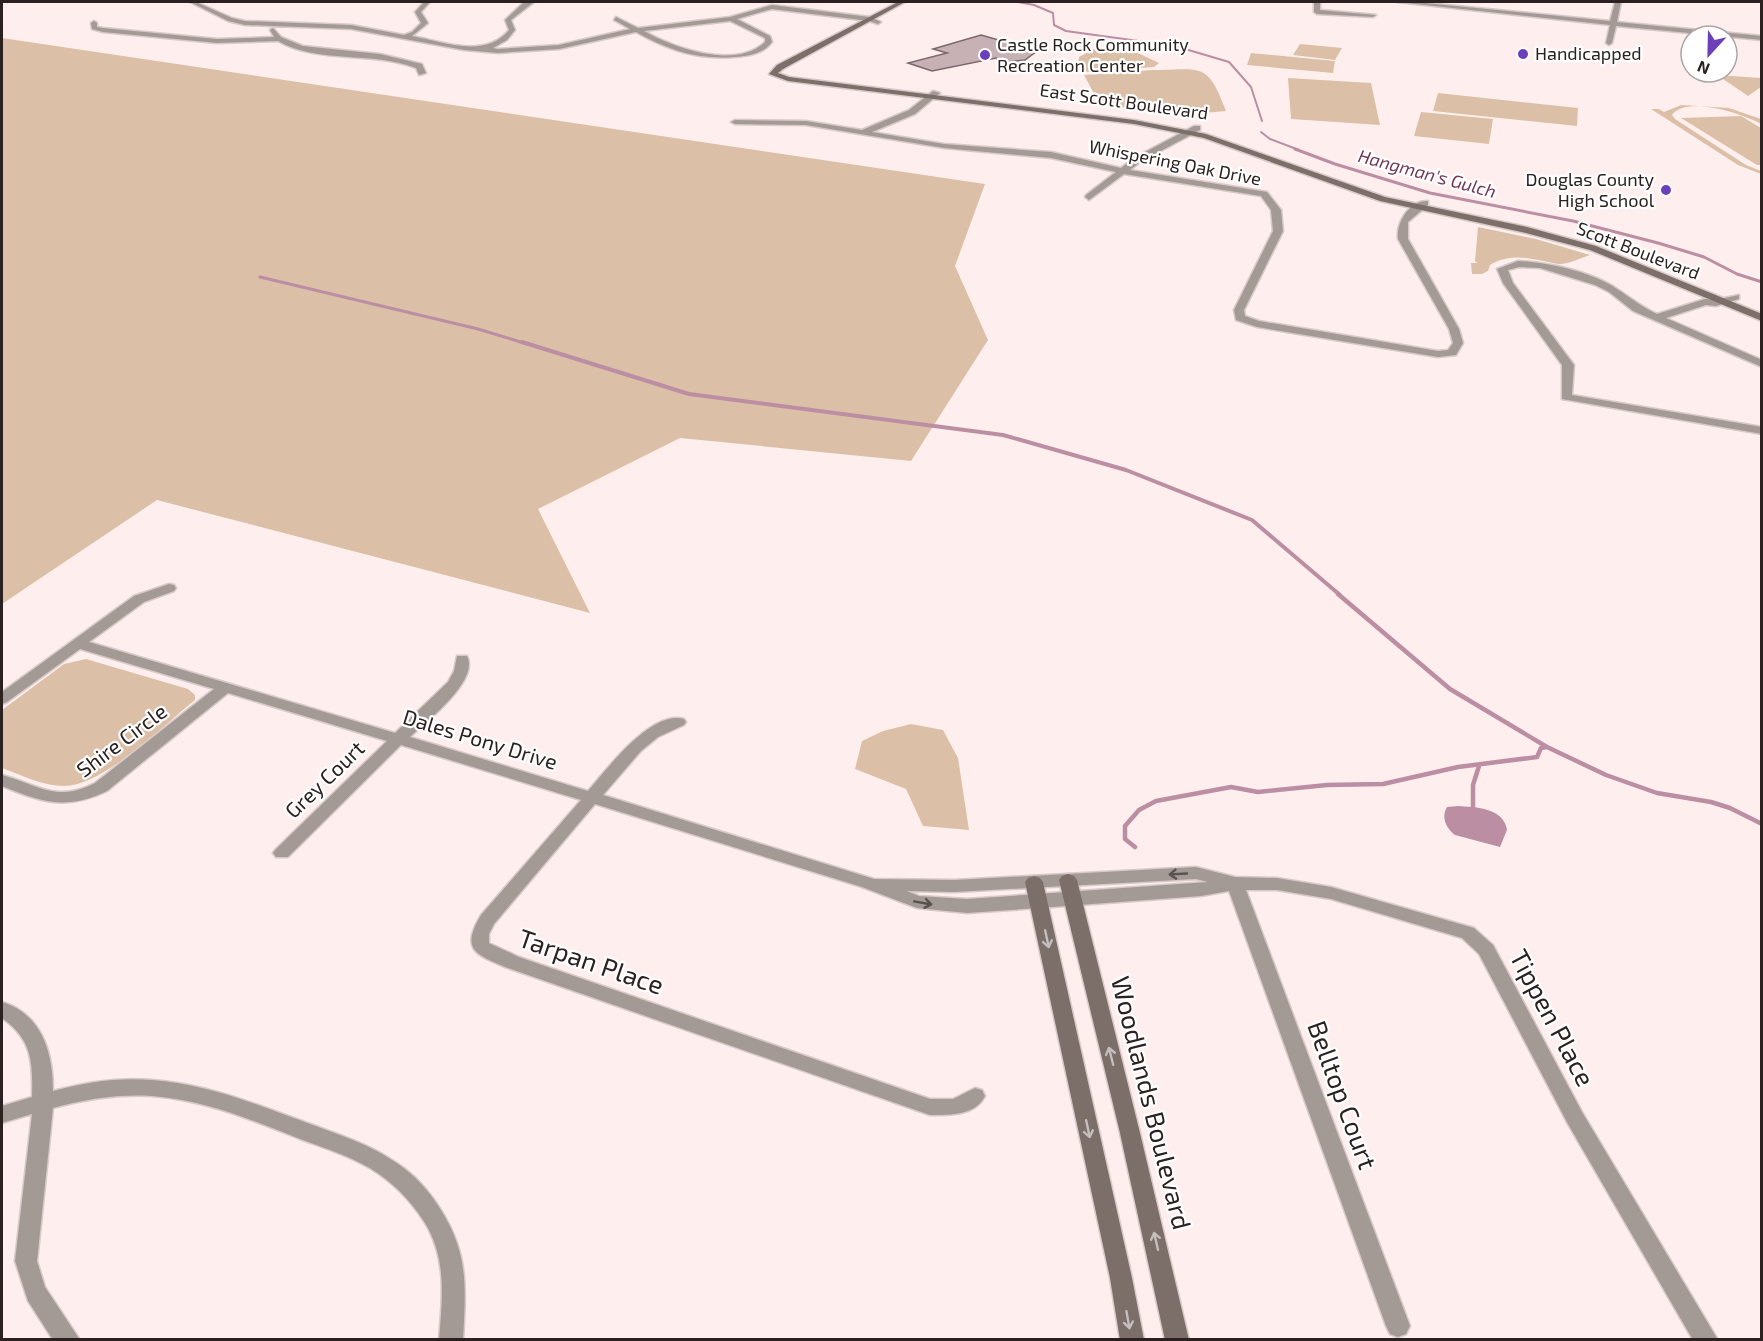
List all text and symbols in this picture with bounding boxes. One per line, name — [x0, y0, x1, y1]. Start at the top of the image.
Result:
north arrow — [1679, 24, 1739, 84]
place label: Castle Rock Community Recreation Center — [997, 33, 1189, 76]
place label: Handicapped — [1535, 42, 1642, 64]
marker: Handicapped — [1516, 47, 1530, 61]
marker: Castle Rock Community Recreation Center — [978, 48, 992, 62]
text: N — [1694, 57, 1712, 79]
street label: East Scott Boulevard — [1038, 78, 1210, 124]
street label: Whispering Oak Drive — [1087, 135, 1263, 190]
water label: Hangman's Gulch — [1356, 144, 1499, 202]
place label: Douglas County High School — [1526, 168, 1655, 211]
marker: Douglas County High School — [1659, 183, 1673, 197]
street label: Scott Boulevard — [1574, 217, 1703, 284]
street label: Shire Circle — [71, 698, 171, 782]
street label: Dales Pony Drive — [400, 703, 561, 774]
street label: Grey Court — [279, 735, 369, 823]
one-way arrow — [1168, 868, 1188, 879]
one-way arrow — [913, 898, 932, 909]
street label: Tarpan Place — [515, 921, 668, 1000]
one-way arrow — [1042, 929, 1053, 948]
street label: Tippen Place — [1504, 944, 1602, 1091]
street label: Woodlands Boulevard — [1106, 973, 1199, 1232]
street label: Belltop Court — [1302, 1016, 1385, 1173]
one-way arrow — [1105, 1047, 1117, 1066]
one-way arrow — [1083, 1120, 1095, 1139]
one-way arrow — [1149, 1232, 1161, 1251]
one-way arrow — [1123, 1310, 1134, 1330]

